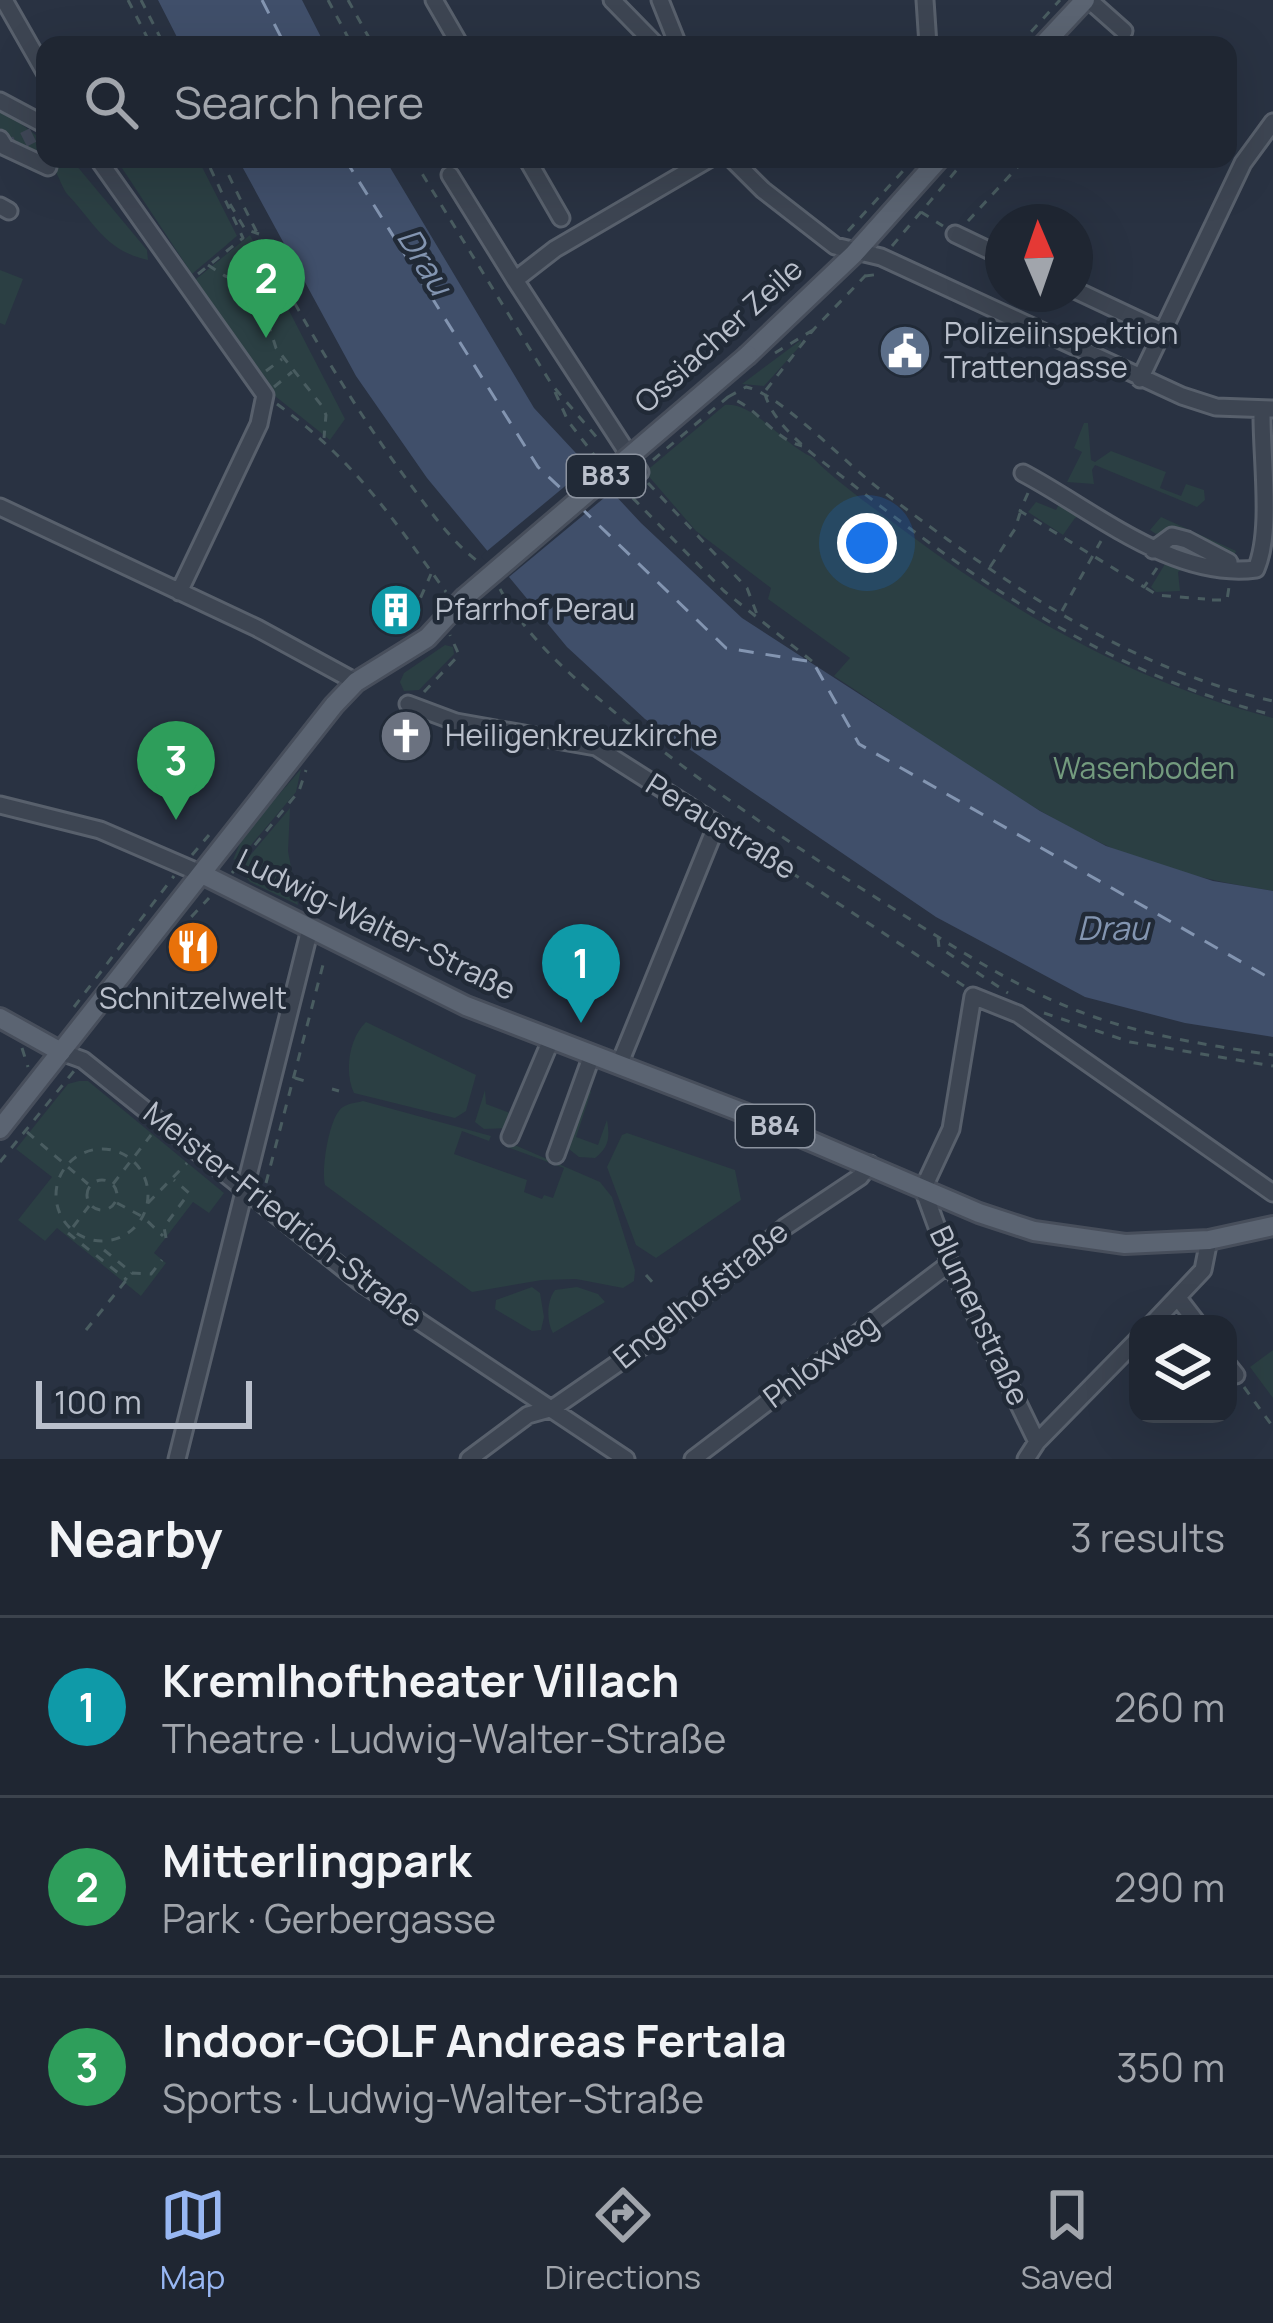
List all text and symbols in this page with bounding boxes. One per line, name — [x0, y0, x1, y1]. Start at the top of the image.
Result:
search box — [36, 36, 1237, 168]
icon: search — [78, 69, 144, 135]
text: Search here — [174, 71, 424, 133]
north arrow — [985, 204, 1093, 312]
water label: Drau — [387, 219, 465, 305]
pin: 2 — [227, 239, 305, 338]
street label: Ossiacher Zeile — [625, 248, 811, 421]
place label: Polizeiinspektion Trattengasse — [944, 312, 1178, 387]
public building icon: Polizeiinspektion Trattengasse — [877, 323, 933, 379]
road number: B83 — [567, 455, 645, 497]
your location — [837, 513, 897, 573]
building icon: Pfarrhof Perau — [368, 582, 424, 638]
place label: Pfarrhof Perau — [435, 588, 635, 629]
church icon: Heiligenkreuzkirche — [378, 708, 434, 764]
place label: Heiligenkreuzkirche — [445, 714, 718, 755]
pin: 3 — [137, 721, 215, 820]
park label: Wasenboden — [1053, 747, 1235, 788]
street label: Peraustraße — [639, 763, 805, 888]
street label: Ludwig-Walter-Straße — [230, 838, 523, 1009]
water label: Drau — [1077, 905, 1151, 950]
restaurant icon: Schnitzelwelt — [165, 919, 221, 975]
pin: 1 — [542, 924, 620, 1023]
place label: Schnitzelwelt — [99, 977, 287, 1018]
street label: Meister-Friedrich-Straße — [136, 1092, 432, 1336]
road number: B84 — [736, 1105, 814, 1147]
street label: Engelhofstraße — [604, 1211, 796, 1377]
street label: Blumenstraße — [921, 1219, 1040, 1412]
street label: Phloxweg — [754, 1303, 886, 1416]
map controls — [1129, 1315, 1237, 1423]
button: layers — [1129, 1315, 1237, 1423]
scale bar — [36, 1375, 252, 1428]
text: 100 m — [54, 1379, 142, 1424]
text: Nearby — [48, 1503, 223, 1572]
text: 3 results — [1070, 1510, 1225, 1564]
text: Kremlhoftheater Villach — [162, 1649, 679, 1711]
text: 1 — [78, 1680, 96, 1734]
text: 260 m — [1114, 1680, 1225, 1734]
text: Theatre · Ludwig-Walter-Straße — [162, 1711, 726, 1765]
text: Mitterlingpark — [162, 1829, 471, 1891]
text: 2 — [75, 1860, 99, 1914]
text: 290 m — [1114, 1860, 1225, 1914]
text: Park · Gerbergasse — [162, 1891, 496, 1945]
text: Indoor-GOLF Andreas Fertala — [162, 2009, 787, 2071]
text: 3 — [76, 2040, 98, 2094]
text: 350 m — [1116, 2040, 1225, 2094]
text: Sports · Ludwig-Walter-Straße — [162, 2071, 704, 2125]
tab: Map — [160, 2182, 226, 2299]
tab: Directions — [545, 2182, 701, 2299]
tab: Saved — [1020, 2182, 1113, 2299]

